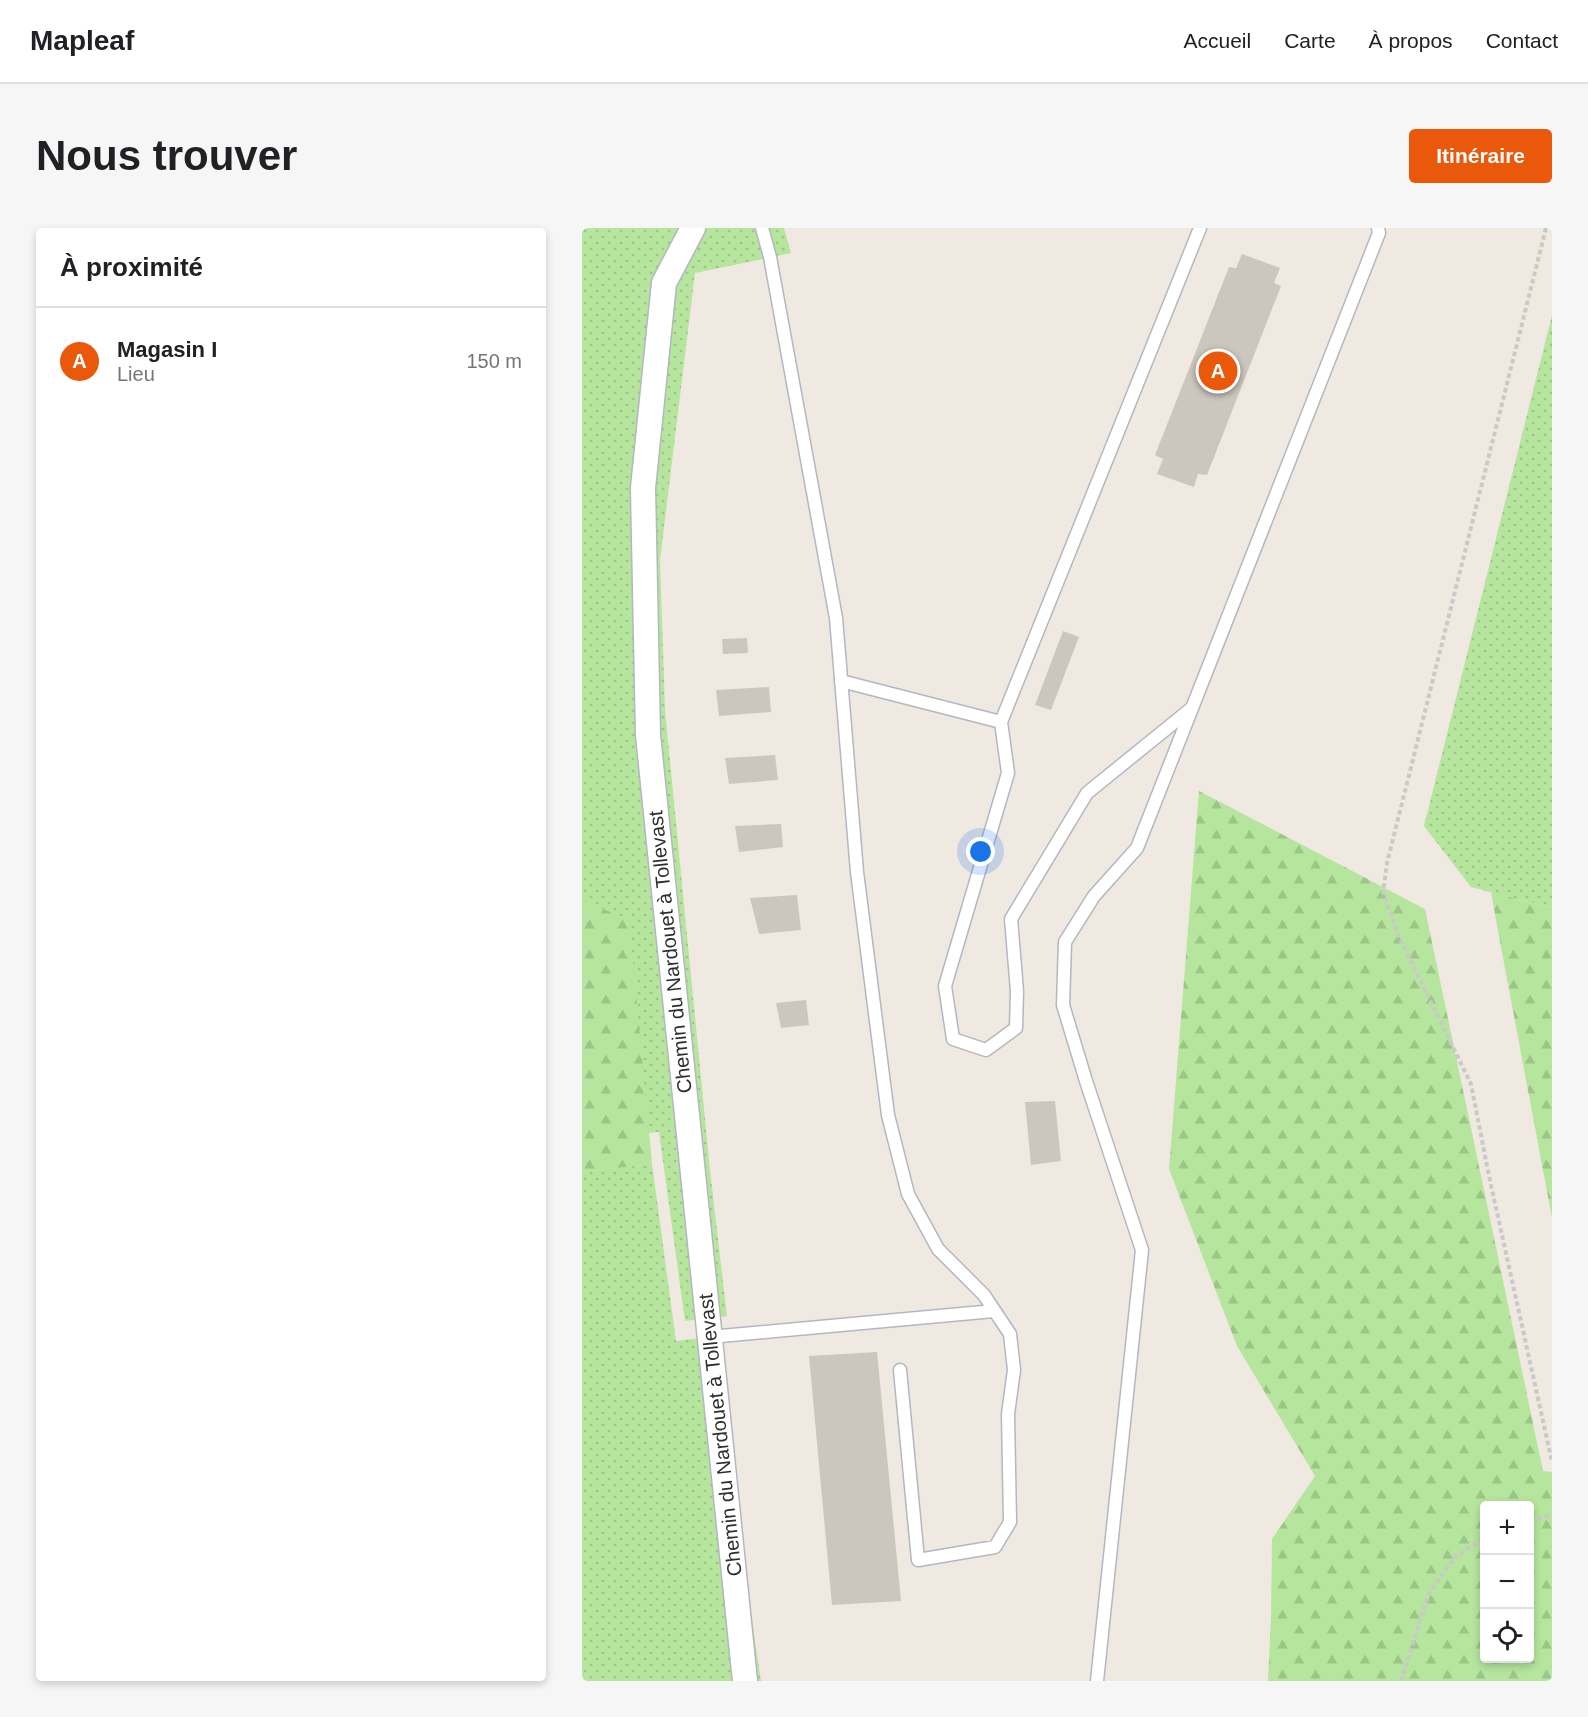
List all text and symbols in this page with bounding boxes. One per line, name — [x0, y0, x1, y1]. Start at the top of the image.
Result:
text: Mapleaf — [30, 25, 134, 56]
text: Accueil — [1184, 29, 1251, 52]
text: Carte — [1284, 29, 1336, 52]
text: À propos — [1369, 29, 1453, 52]
text: Contact — [1486, 29, 1558, 52]
button: Itinéraire — [1409, 129, 1552, 183]
text: Nous trouver — [36, 132, 297, 179]
text: À proximité — [60, 252, 203, 282]
text: Magasin I — [117, 337, 217, 362]
pin: A — [1198, 348, 1238, 394]
text: A — [72, 350, 87, 372]
text: 150 m — [466, 350, 522, 372]
text: Lieu — [117, 363, 155, 385]
street label: Chemin du Nardouet à Tollevast — [644, 809, 696, 1094]
your location — [966, 837, 995, 866]
street label: Chemin du Nardouet à Tollevast — [694, 1292, 746, 1577]
map controls — [1480, 1501, 1534, 1663]
button: + — [1480, 1501, 1534, 1555]
button: − — [1480, 1555, 1534, 1609]
button: locate — [1480, 1609, 1534, 1663]

